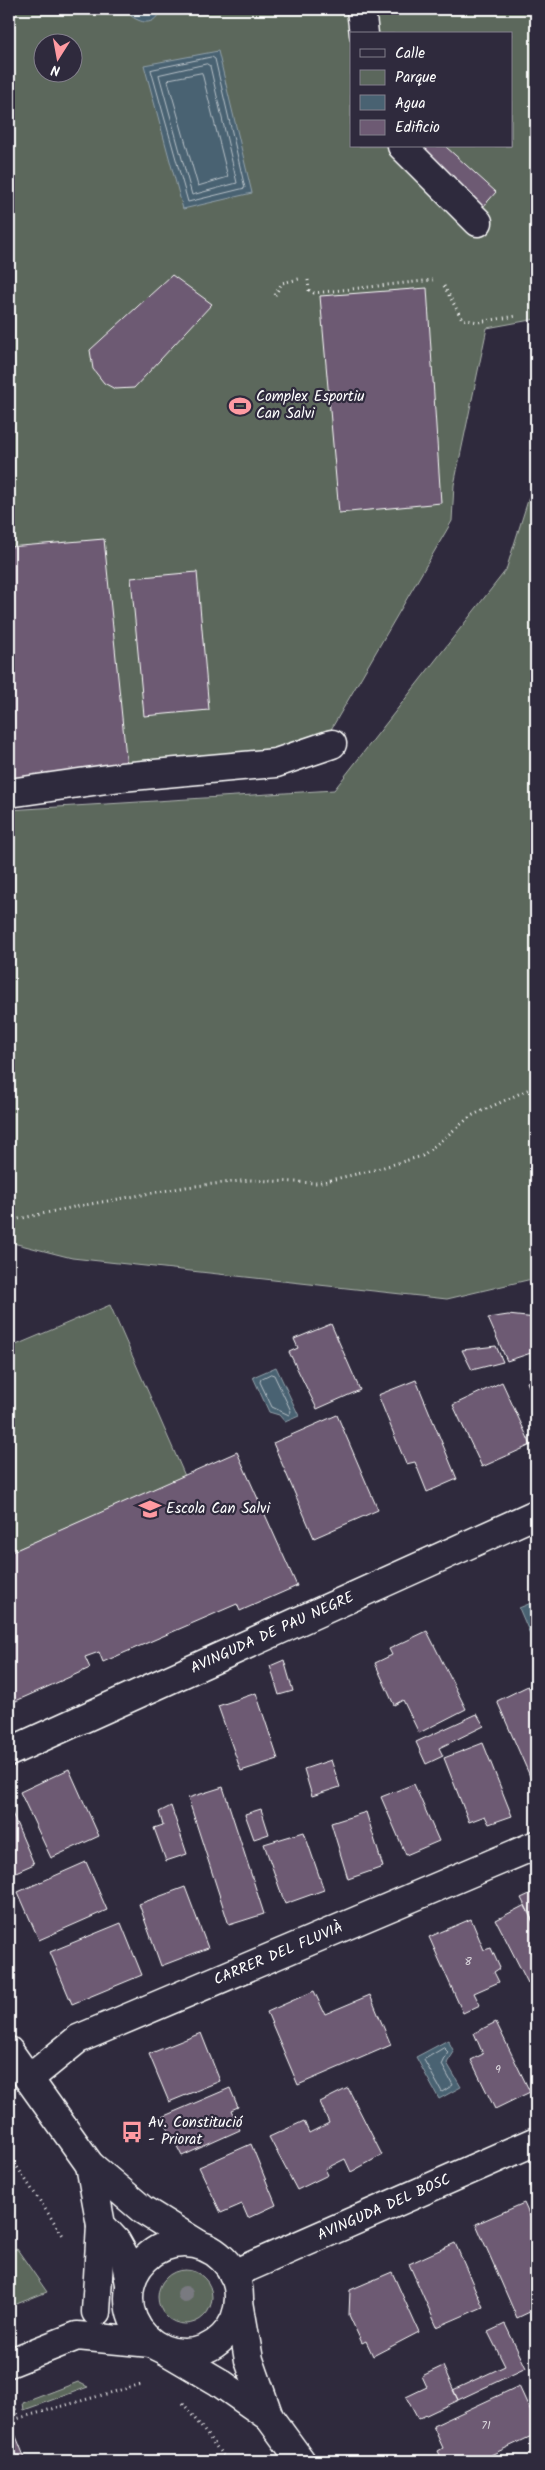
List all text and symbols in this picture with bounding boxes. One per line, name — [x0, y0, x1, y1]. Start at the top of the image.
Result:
north arrow — [32, 32, 82, 82]
legend — [350, 32, 512, 148]
text: Calle — [395, 42, 425, 66]
text: N — [49, 58, 62, 81]
text: Parque — [395, 66, 436, 90]
text: Agua — [395, 92, 426, 116]
text: Edificio — [395, 116, 440, 140]
place label: Complex Esportiu Can Salvi — [256, 385, 364, 426]
sports icon: Complex Esportiu Can Salvi — [227, 393, 253, 419]
school or university icon: Escola Can Salvi — [137, 1496, 163, 1522]
place label: Escola Can Salvi — [166, 1497, 271, 1521]
street label: AVINGUDA DE PAU NEGRE — [187, 1585, 359, 1680]
street label: CARRER DEL FLUVIÀ — [210, 1916, 347, 1992]
house number: 8 — [464, 1952, 472, 1971]
house number: 9 — [495, 2060, 501, 2079]
place label: Av. Constitució - Priorat — [148, 2111, 244, 2152]
bus stop icon: Av. Constitució - Priorat — [119, 2119, 145, 2145]
street label: AVINGUDA DEL BOSC — [314, 2168, 455, 2247]
house number: 71 — [481, 2416, 491, 2435]

